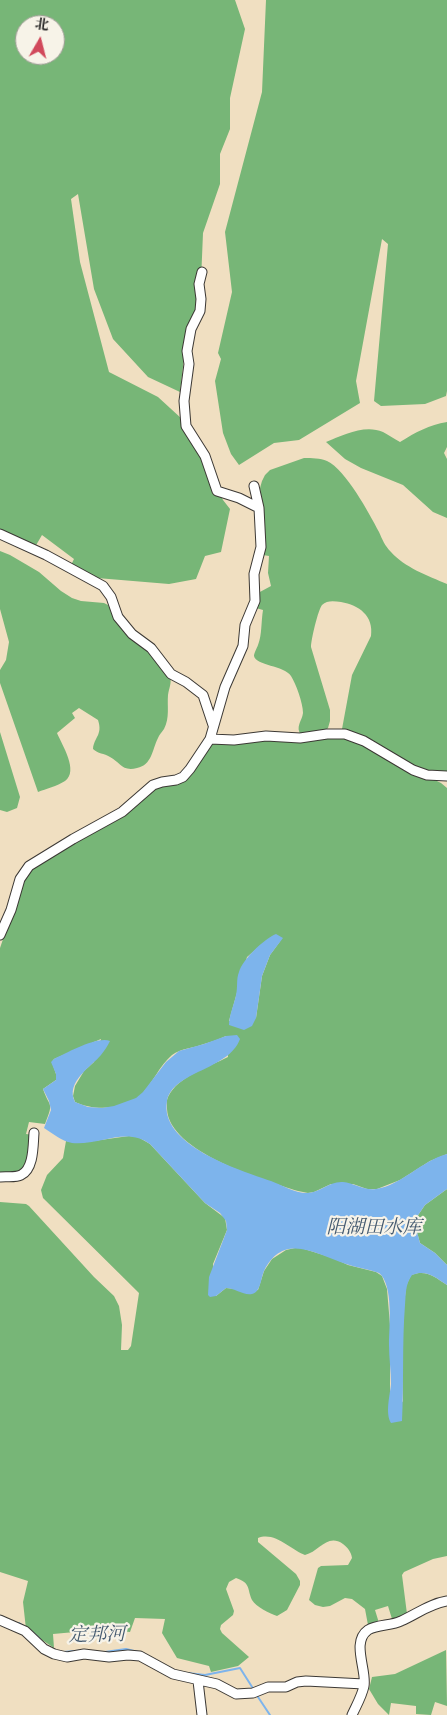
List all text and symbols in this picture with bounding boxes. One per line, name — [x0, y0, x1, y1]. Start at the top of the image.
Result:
north arrow — [15, 15, 65, 65]
text: 北 — [34, 15, 50, 36]
water label: 阳湖田水库 — [327, 1219, 421, 1241]
water label: 定邦河 — [68, 1625, 126, 1649]

